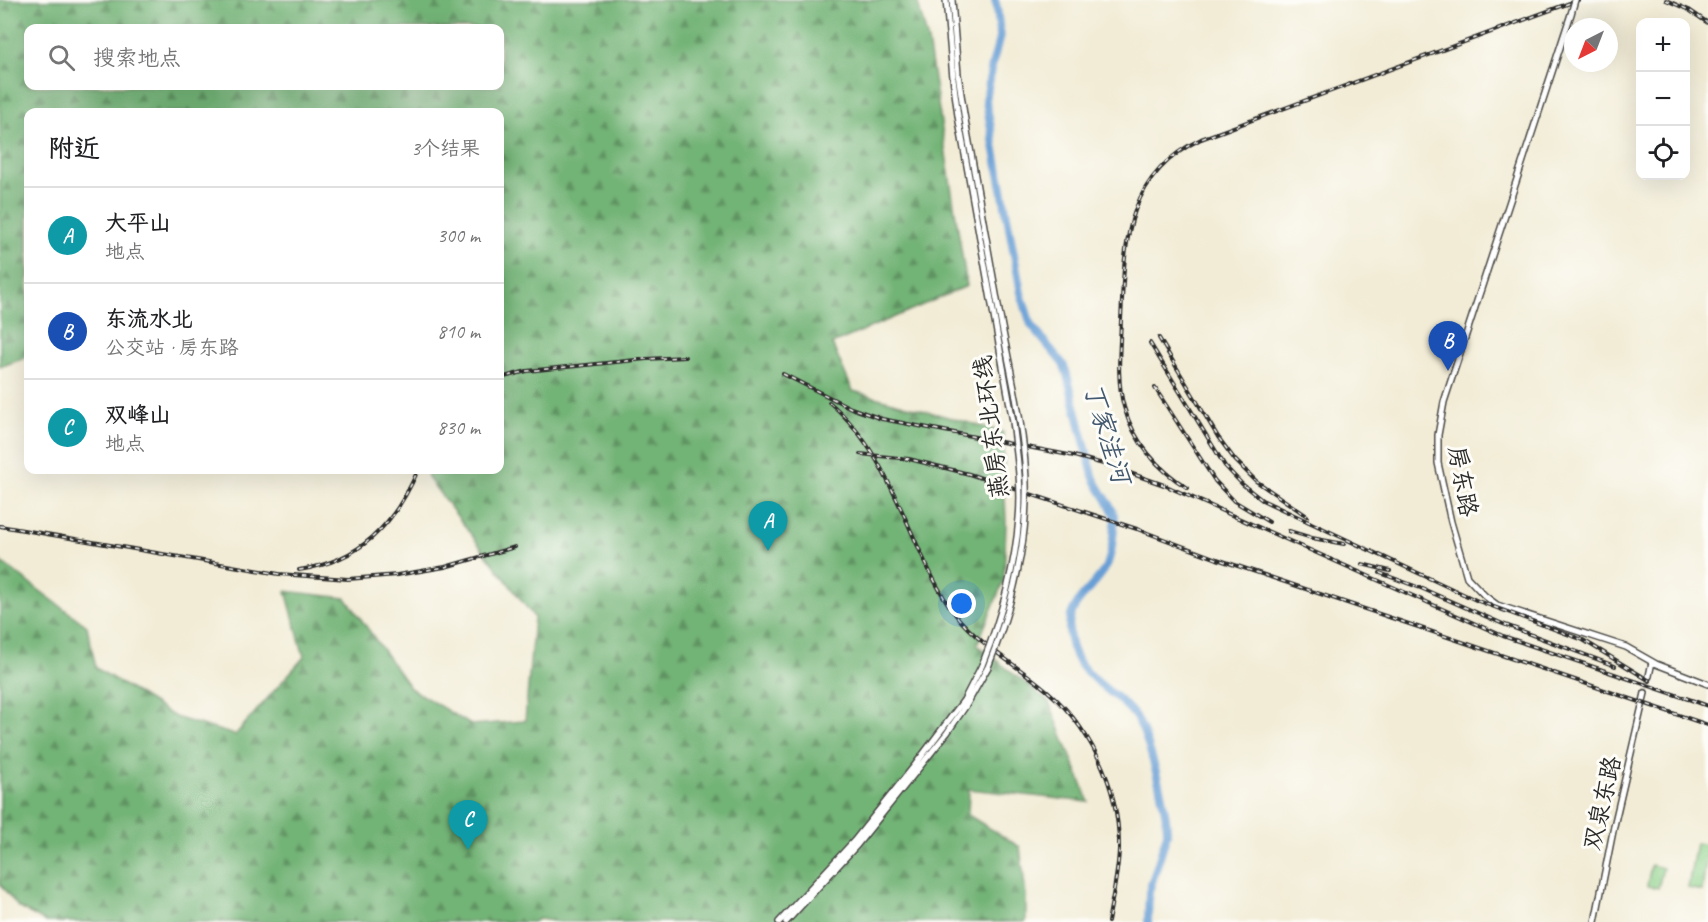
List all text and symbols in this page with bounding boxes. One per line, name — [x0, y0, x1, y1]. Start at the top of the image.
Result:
north arrow — [1564, 18, 1618, 72]
map controls — [1636, 18, 1690, 180]
button: + — [1636, 18, 1690, 72]
search box — [24, 24, 504, 90]
icon: search — [45, 41, 78, 74]
text: 搜索地点 — [93, 44, 181, 72]
button: − — [1636, 72, 1690, 126]
button: locate — [1636, 126, 1690, 180]
text: 附近 — [48, 132, 100, 165]
text: 3个结果 — [411, 136, 480, 161]
text: 大平山 — [105, 209, 171, 237]
text: A — [62, 223, 73, 248]
text: 300 m — [437, 223, 480, 248]
text: 地点 — [105, 239, 145, 264]
text: 东流水北 — [105, 305, 193, 333]
text: B — [62, 319, 73, 344]
text: 810 m — [437, 319, 480, 344]
pin: B — [1428, 322, 1468, 371]
text: 公交站 · 房东路 — [105, 335, 238, 360]
street label: 燕房东北环线 — [967, 354, 1015, 500]
water label: 丁家洼河 — [1076, 378, 1139, 491]
text: 双峰山 — [105, 401, 171, 429]
text: C — [63, 415, 72, 440]
text: 830 m — [437, 415, 480, 440]
text: 地点 — [105, 431, 145, 456]
street label: 房东路 — [1442, 443, 1484, 519]
pin: A — [748, 502, 788, 551]
your location — [947, 589, 976, 618]
street label: 双泉东路 — [1577, 753, 1627, 853]
pin: C — [448, 800, 488, 850]

